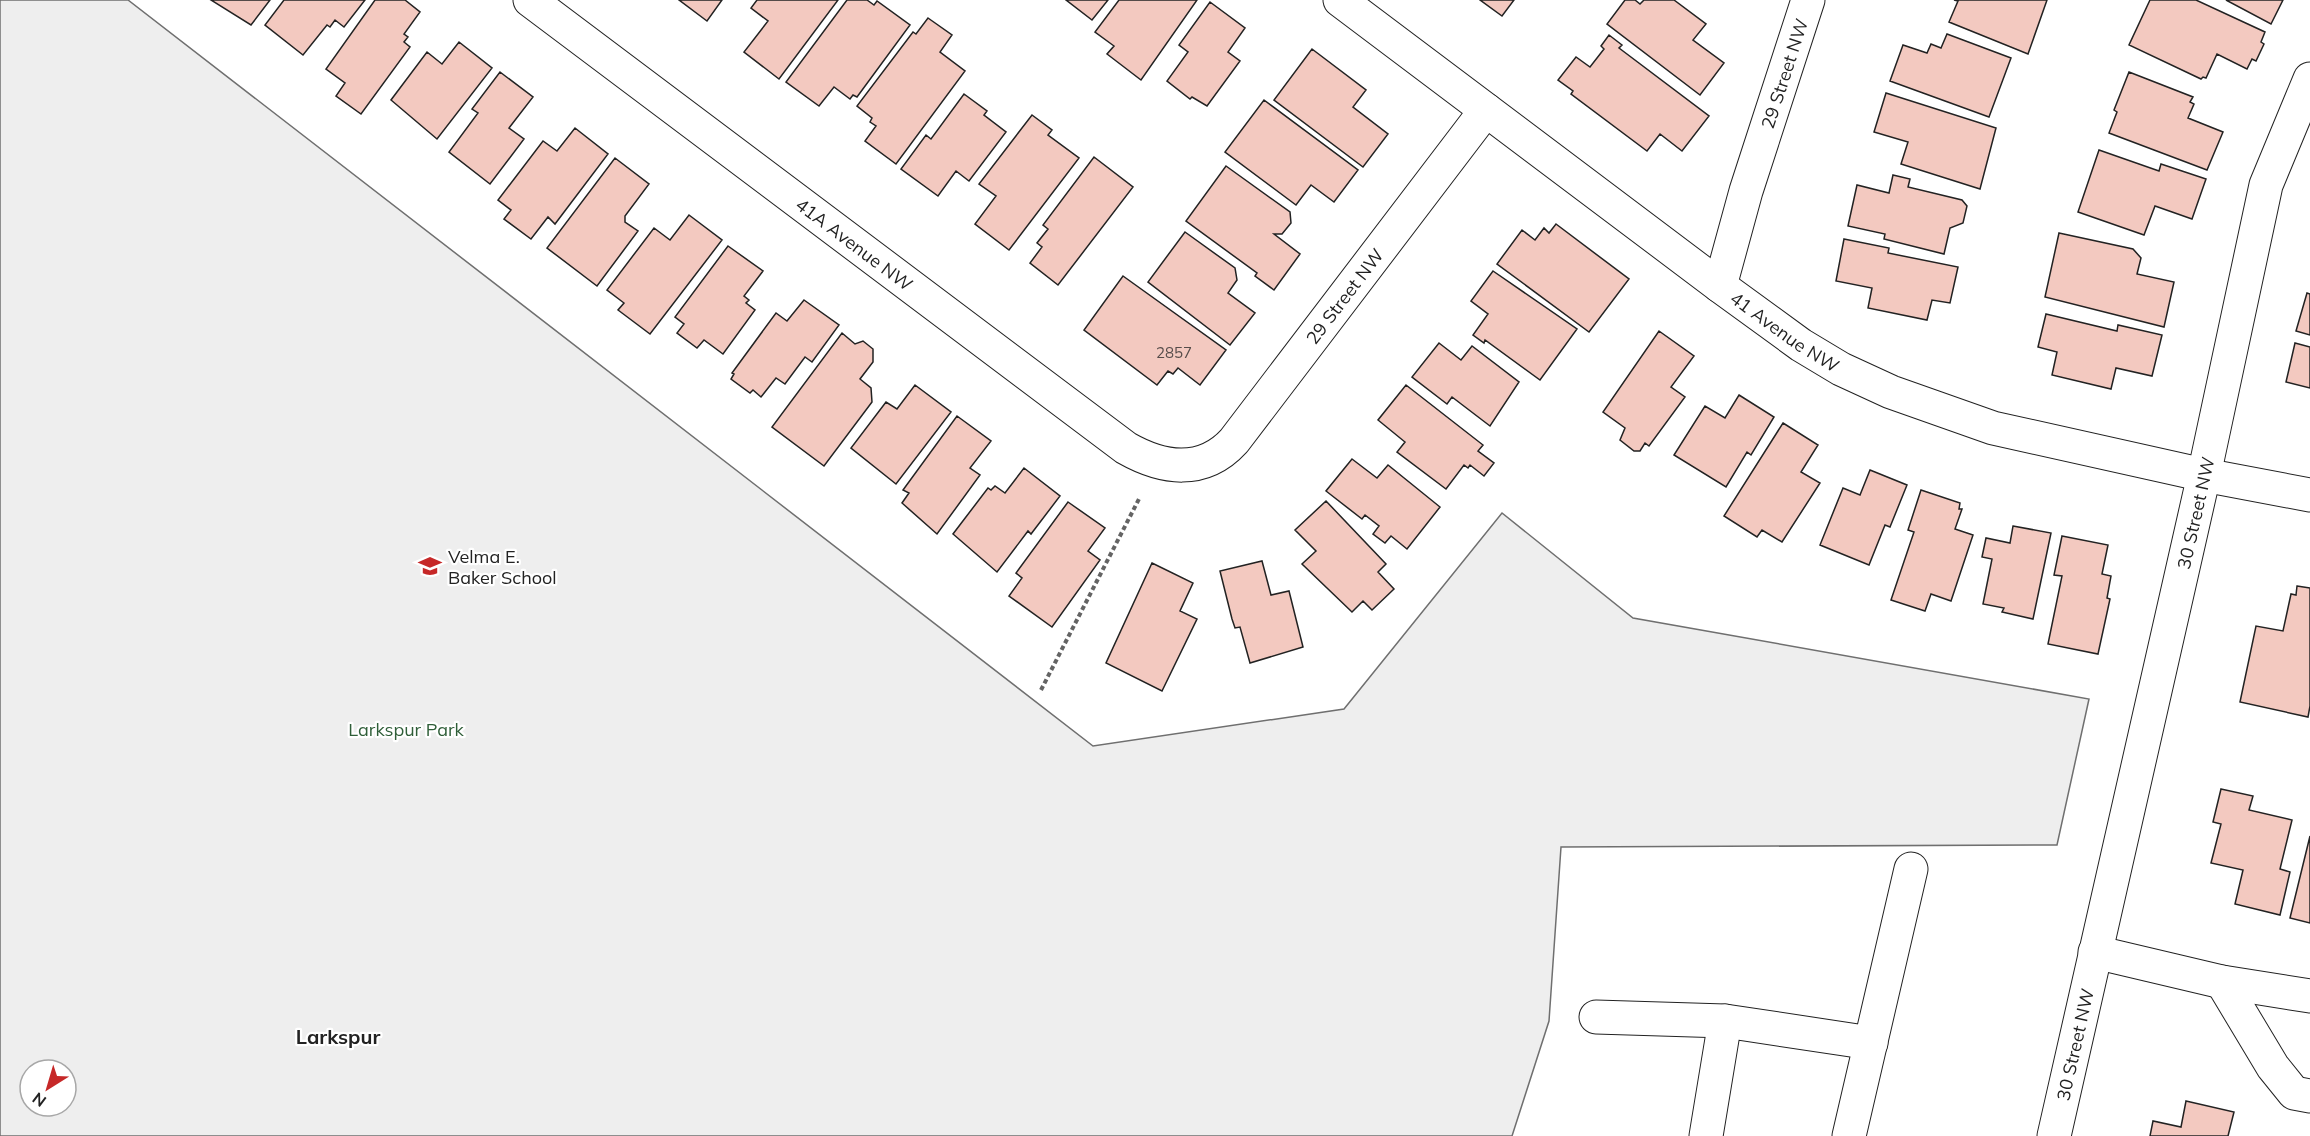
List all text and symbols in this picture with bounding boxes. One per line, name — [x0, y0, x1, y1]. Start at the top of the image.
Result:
street label: 29 Street NW — [1756, 16, 1813, 131]
street label: 41A Avenue NW — [791, 193, 918, 295]
street label: 29 Street NW — [1301, 244, 1388, 349]
street label: 41 Avenue NW — [1726, 286, 1844, 377]
house number: 2857 — [1156, 343, 1192, 362]
street label: 30 Street NW — [2172, 455, 2219, 571]
place label: Velma E. Baker School — [448, 545, 557, 589]
school or university icon: Velma E. Baker School — [417, 553, 443, 579]
park label: Larkspur Park — [348, 718, 464, 741]
street label: 30 Street NW — [2051, 986, 2099, 1103]
district label: Larkspur — [296, 1024, 380, 1049]
north arrow — [18, 1058, 78, 1118]
text: N — [28, 1088, 50, 1112]

